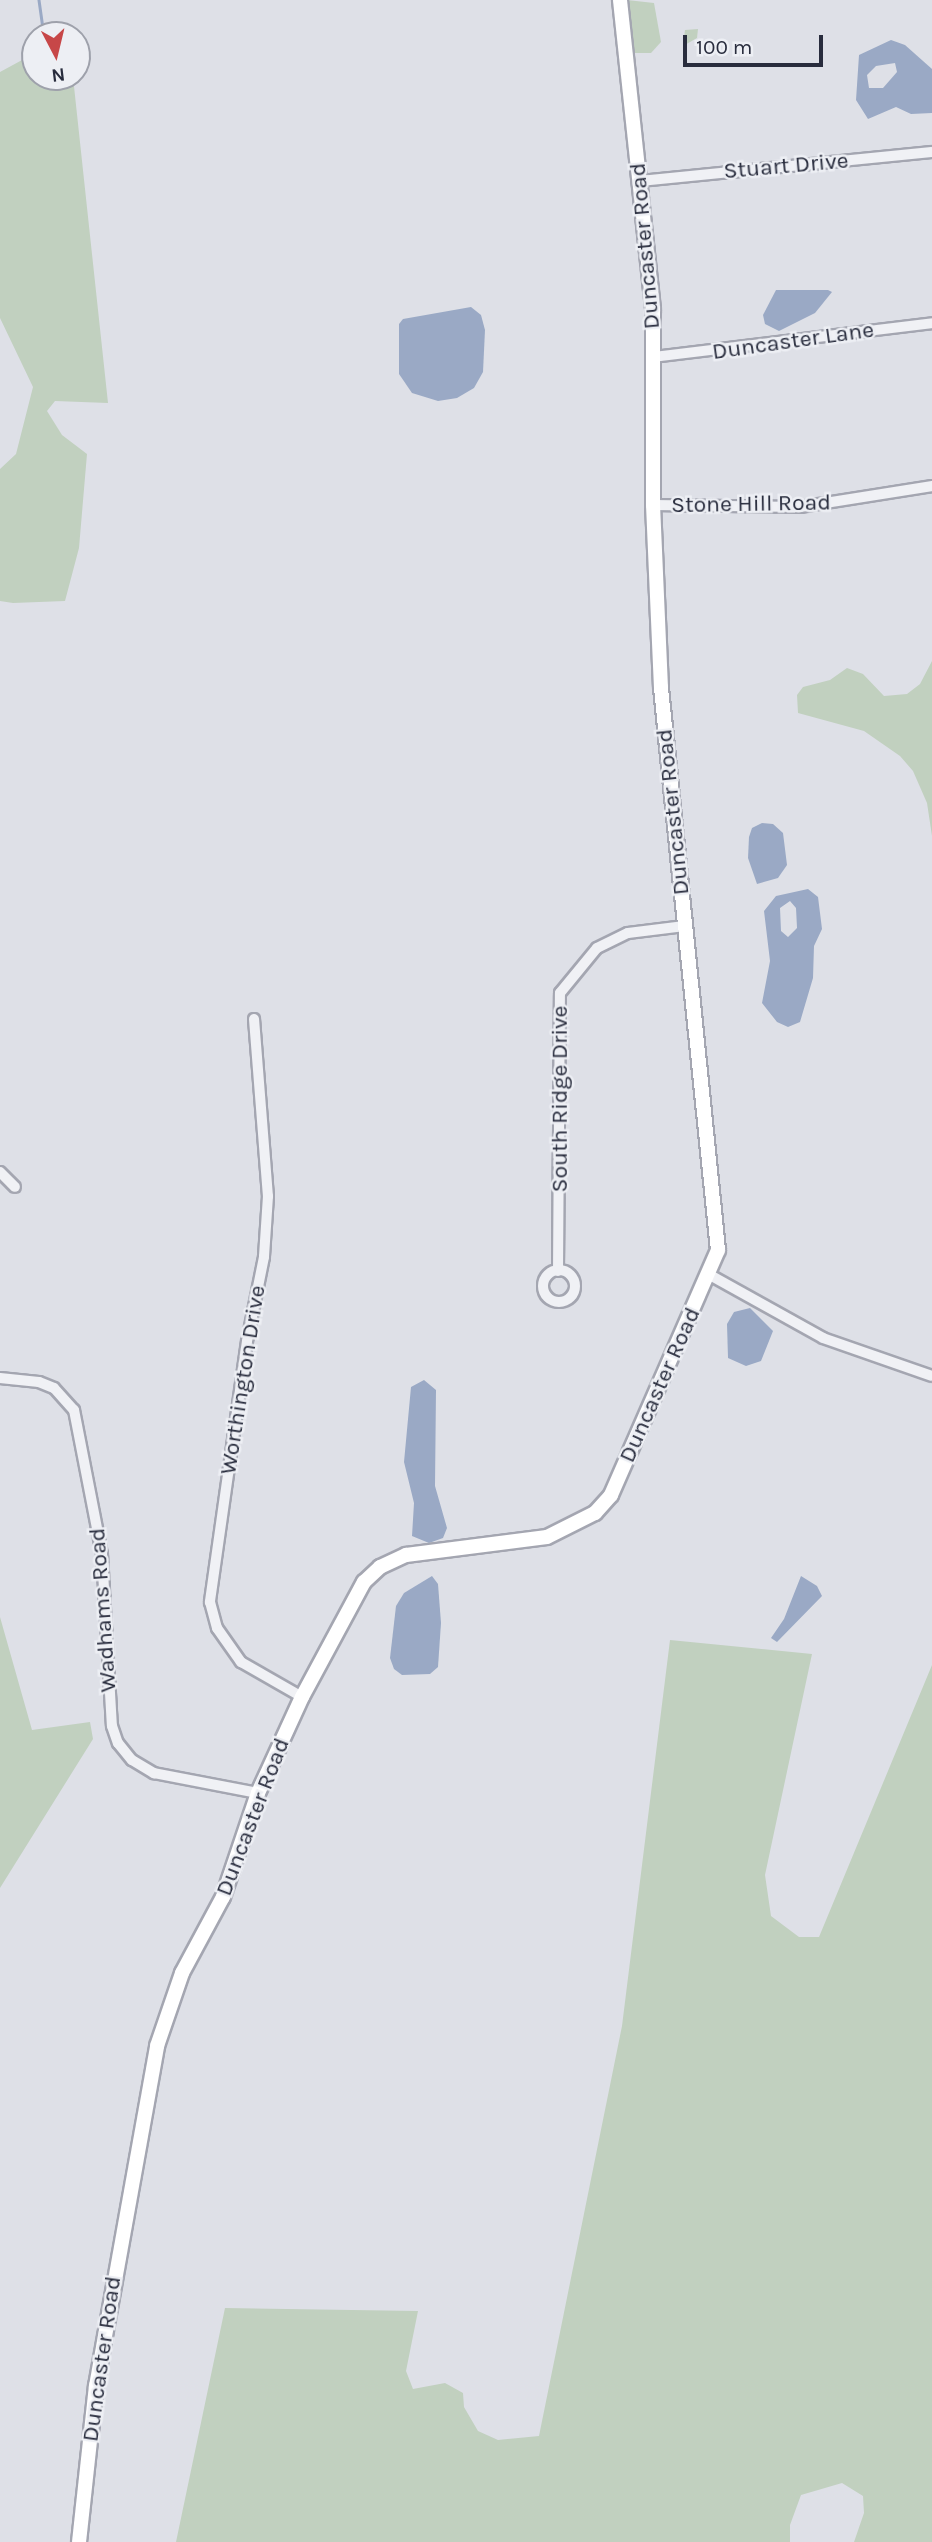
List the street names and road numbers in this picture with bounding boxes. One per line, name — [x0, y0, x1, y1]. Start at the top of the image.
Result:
street label: Stuart Drive — [722, 147, 850, 185]
street label: Duncaster Road — [624, 162, 666, 330]
street label: Duncaster Lane — [710, 316, 876, 366]
street label: Stone Hill Road — [671, 489, 831, 519]
street label: Duncaster Road — [651, 728, 695, 896]
street label: South Ridge Drive — [546, 1006, 574, 1192]
street label: Worthington Drive — [214, 1283, 272, 1477]
street label: Duncaster Road — [613, 1303, 707, 1467]
street label: Wadhams Road — [83, 1527, 123, 1693]
street label: Duncaster Road — [210, 1734, 296, 1900]
street label: Duncaster Road — [77, 2274, 127, 2444]

